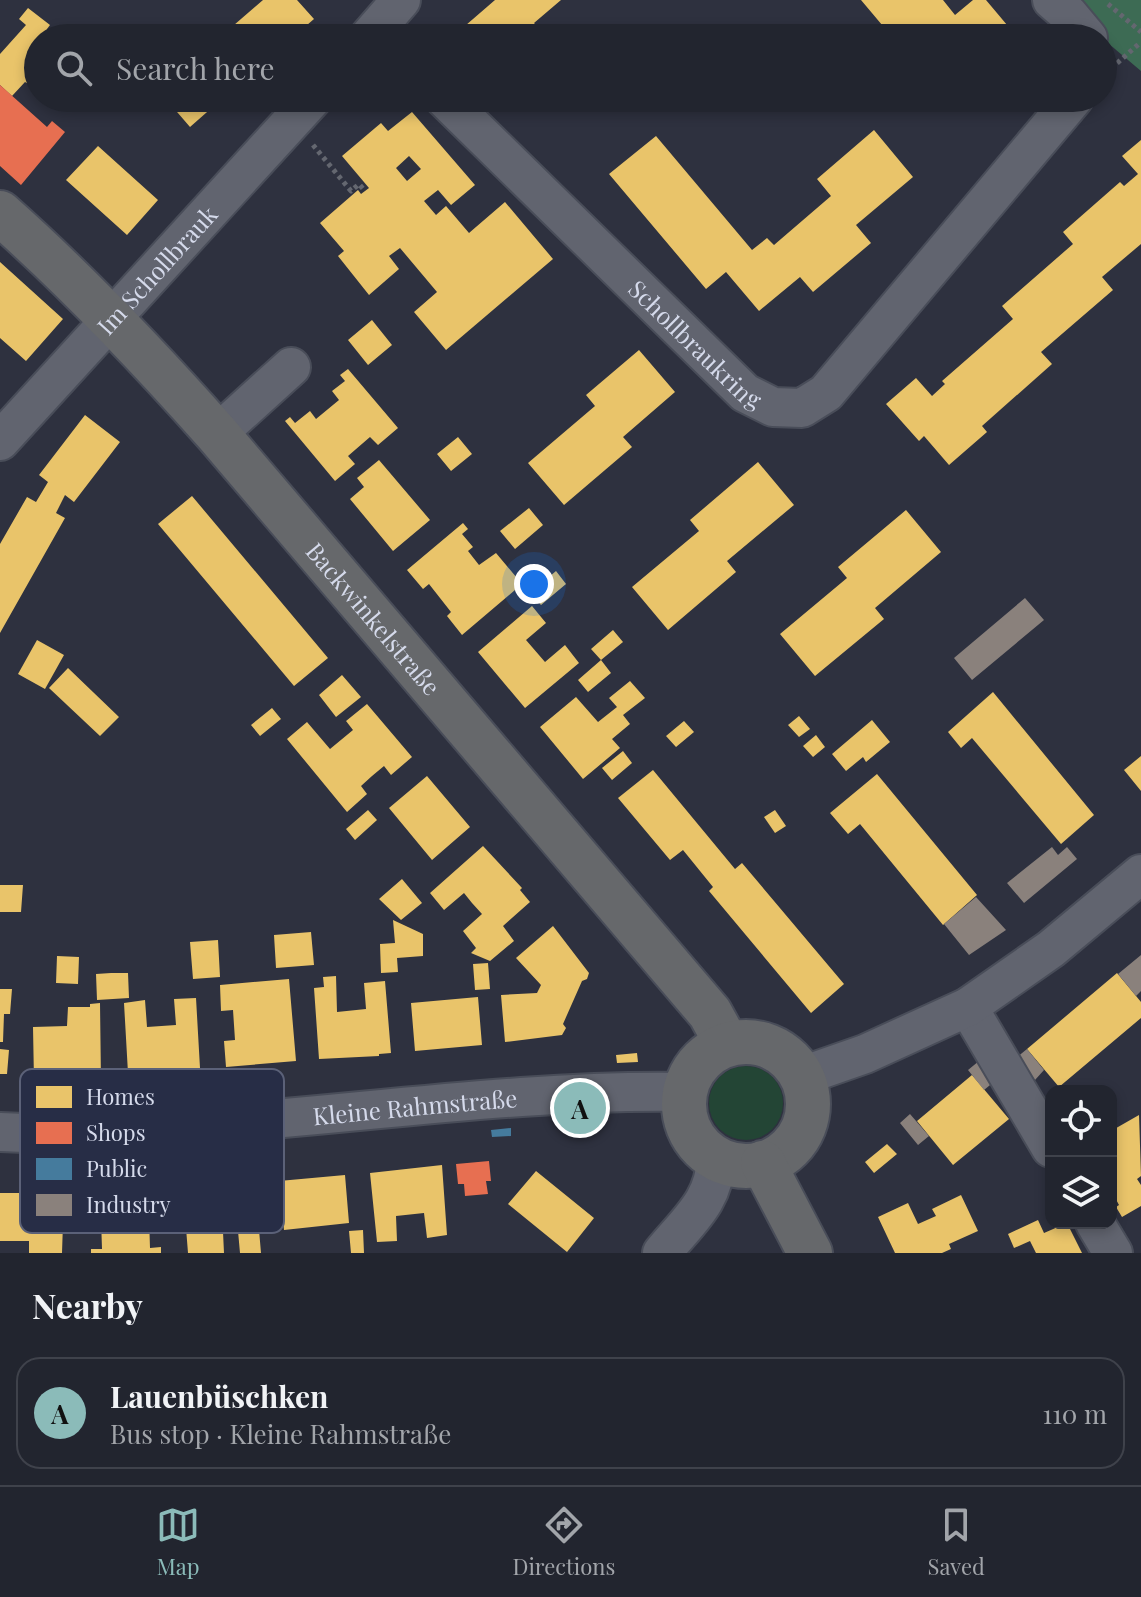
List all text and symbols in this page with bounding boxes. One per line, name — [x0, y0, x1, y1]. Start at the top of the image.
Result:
search box — [24, 24, 1117, 112]
icon: search — [52, 46, 96, 90]
text: Search here — [116, 48, 275, 88]
street label: Im Schollbrauk — [89, 198, 224, 341]
street label: Schollbraukring — [622, 272, 768, 415]
street label: Backwinkelstraße — [300, 535, 448, 702]
your location — [514, 564, 554, 604]
legend — [20, 1069, 284, 1233]
pin: A — [554, 1078, 606, 1138]
text: Homes — [86, 1081, 155, 1111]
street label: Kleine Rahmstraße — [311, 1081, 518, 1131]
map controls — [1045, 1085, 1117, 1229]
button: locate — [1045, 1085, 1117, 1157]
text: Shops — [86, 1117, 146, 1147]
text: Public — [86, 1153, 147, 1183]
button: layers — [1045, 1157, 1117, 1229]
text: Industry — [86, 1189, 171, 1219]
text: Nearby — [32, 1282, 143, 1328]
text: Lauenbüschken — [110, 1376, 328, 1416]
text: A — [51, 1396, 69, 1431]
text: 110 m — [1043, 1396, 1107, 1431]
text: Bus stop · Kleine Rahmstraße — [110, 1416, 451, 1451]
tab: Map — [156, 1503, 200, 1581]
tab: Directions — [512, 1503, 615, 1581]
tab: Saved — [928, 1503, 985, 1581]

